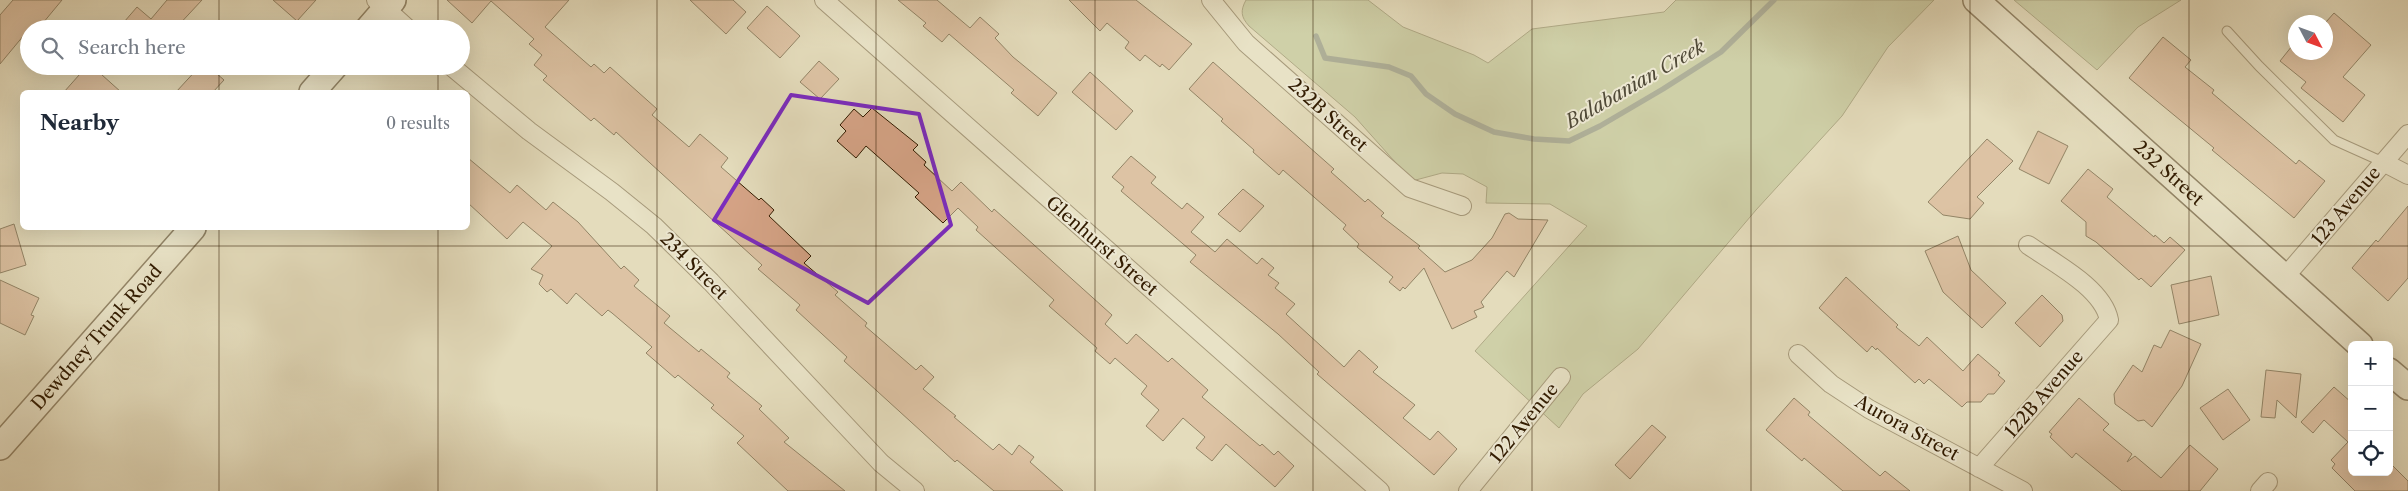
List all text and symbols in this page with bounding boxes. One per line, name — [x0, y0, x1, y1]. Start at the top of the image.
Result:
north arrow — [2288, 15, 2333, 60]
search box — [20, 20, 470, 75]
icon: search — [38, 34, 66, 62]
water label: Balabanian Creek — [1559, 35, 1709, 134]
text: Search here — [78, 36, 186, 59]
street label: 232B Street — [1284, 74, 1373, 157]
text: Nearby — [40, 110, 119, 135]
text: 0 results — [386, 113, 450, 133]
street label: 232 Street — [2129, 136, 2209, 211]
street label: 123 Avenue — [2307, 162, 2385, 250]
street label: Glenhurst Street — [1042, 191, 1163, 301]
street label: 234 Street — [656, 228, 733, 305]
street label: Dewdney Trunk Road — [27, 260, 166, 415]
map controls — [2348, 341, 2393, 476]
button: + — [2348, 341, 2393, 386]
street label: 122B Avenue — [2000, 346, 2088, 442]
street label: 122 Avenue — [1485, 379, 1563, 467]
button: − — [2348, 386, 2393, 431]
street label: Aurora Street — [1850, 390, 1963, 466]
button: locate — [2348, 431, 2393, 476]

